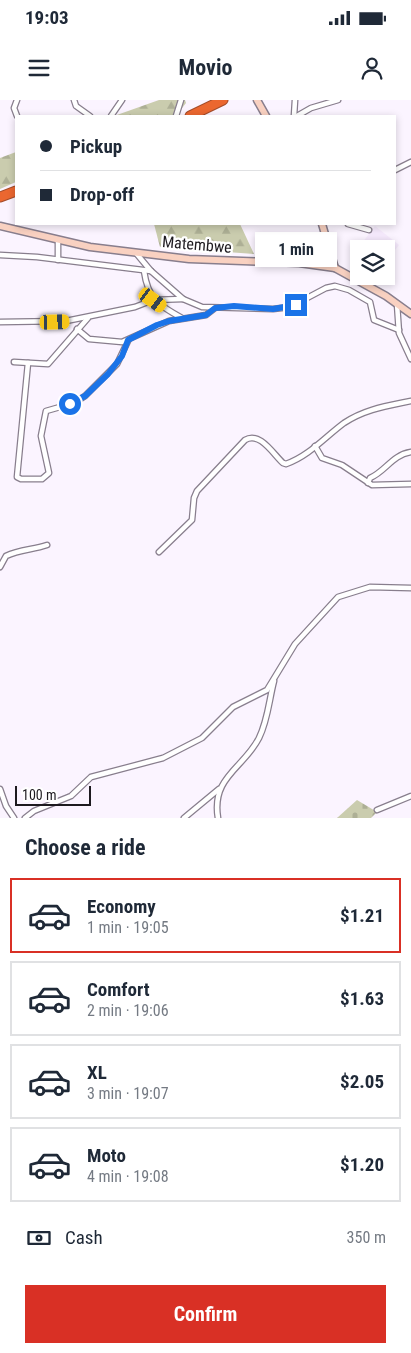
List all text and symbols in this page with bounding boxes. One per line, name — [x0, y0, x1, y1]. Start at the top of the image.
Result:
text: 19:03 — [25, 6, 69, 29]
icon: menu — [25, 54, 53, 82]
icon: person — [358, 54, 386, 82]
text: Movio — [179, 55, 232, 80]
text: Pickup — [70, 135, 122, 158]
text: Drop-off — [70, 183, 134, 206]
street label: Matembwe — [161, 232, 233, 257]
callout: 1 min — [255, 232, 337, 268]
text: 1 min — [278, 240, 314, 259]
map controls — [350, 240, 395, 285]
button: layers — [350, 240, 395, 285]
car — [136, 285, 169, 315]
route end — [285, 294, 307, 316]
car — [39, 314, 70, 330]
route start — [59, 393, 81, 415]
scale bar — [15, 783, 91, 806]
text: 100 m — [22, 787, 57, 803]
text: Choose a ride — [25, 835, 146, 860]
icon: car — [27, 893, 72, 938]
text: Economy — [87, 895, 156, 918]
text: $1.21 — [340, 904, 384, 927]
text: 1 min · 19:05 — [87, 918, 169, 937]
icon: car — [27, 976, 72, 1021]
text: Comfort — [87, 978, 150, 1001]
text: $1.63 — [340, 987, 384, 1010]
text: 2 min · 19:06 — [87, 1001, 169, 1020]
icon: car — [27, 1059, 72, 1104]
text: XL — [87, 1061, 107, 1084]
text: $2.05 — [340, 1070, 384, 1093]
text: 3 min · 19:07 — [87, 1084, 169, 1103]
icon: car — [27, 1142, 72, 1187]
text: Moto — [87, 1144, 126, 1167]
text: $1.20 — [340, 1153, 384, 1176]
text: 4 min · 19:08 — [87, 1167, 169, 1186]
icon: cash — [25, 1224, 53, 1252]
text: Cash — [65, 1226, 103, 1249]
text: 350 m — [347, 1228, 386, 1247]
button: Confirm — [25, 1285, 386, 1343]

